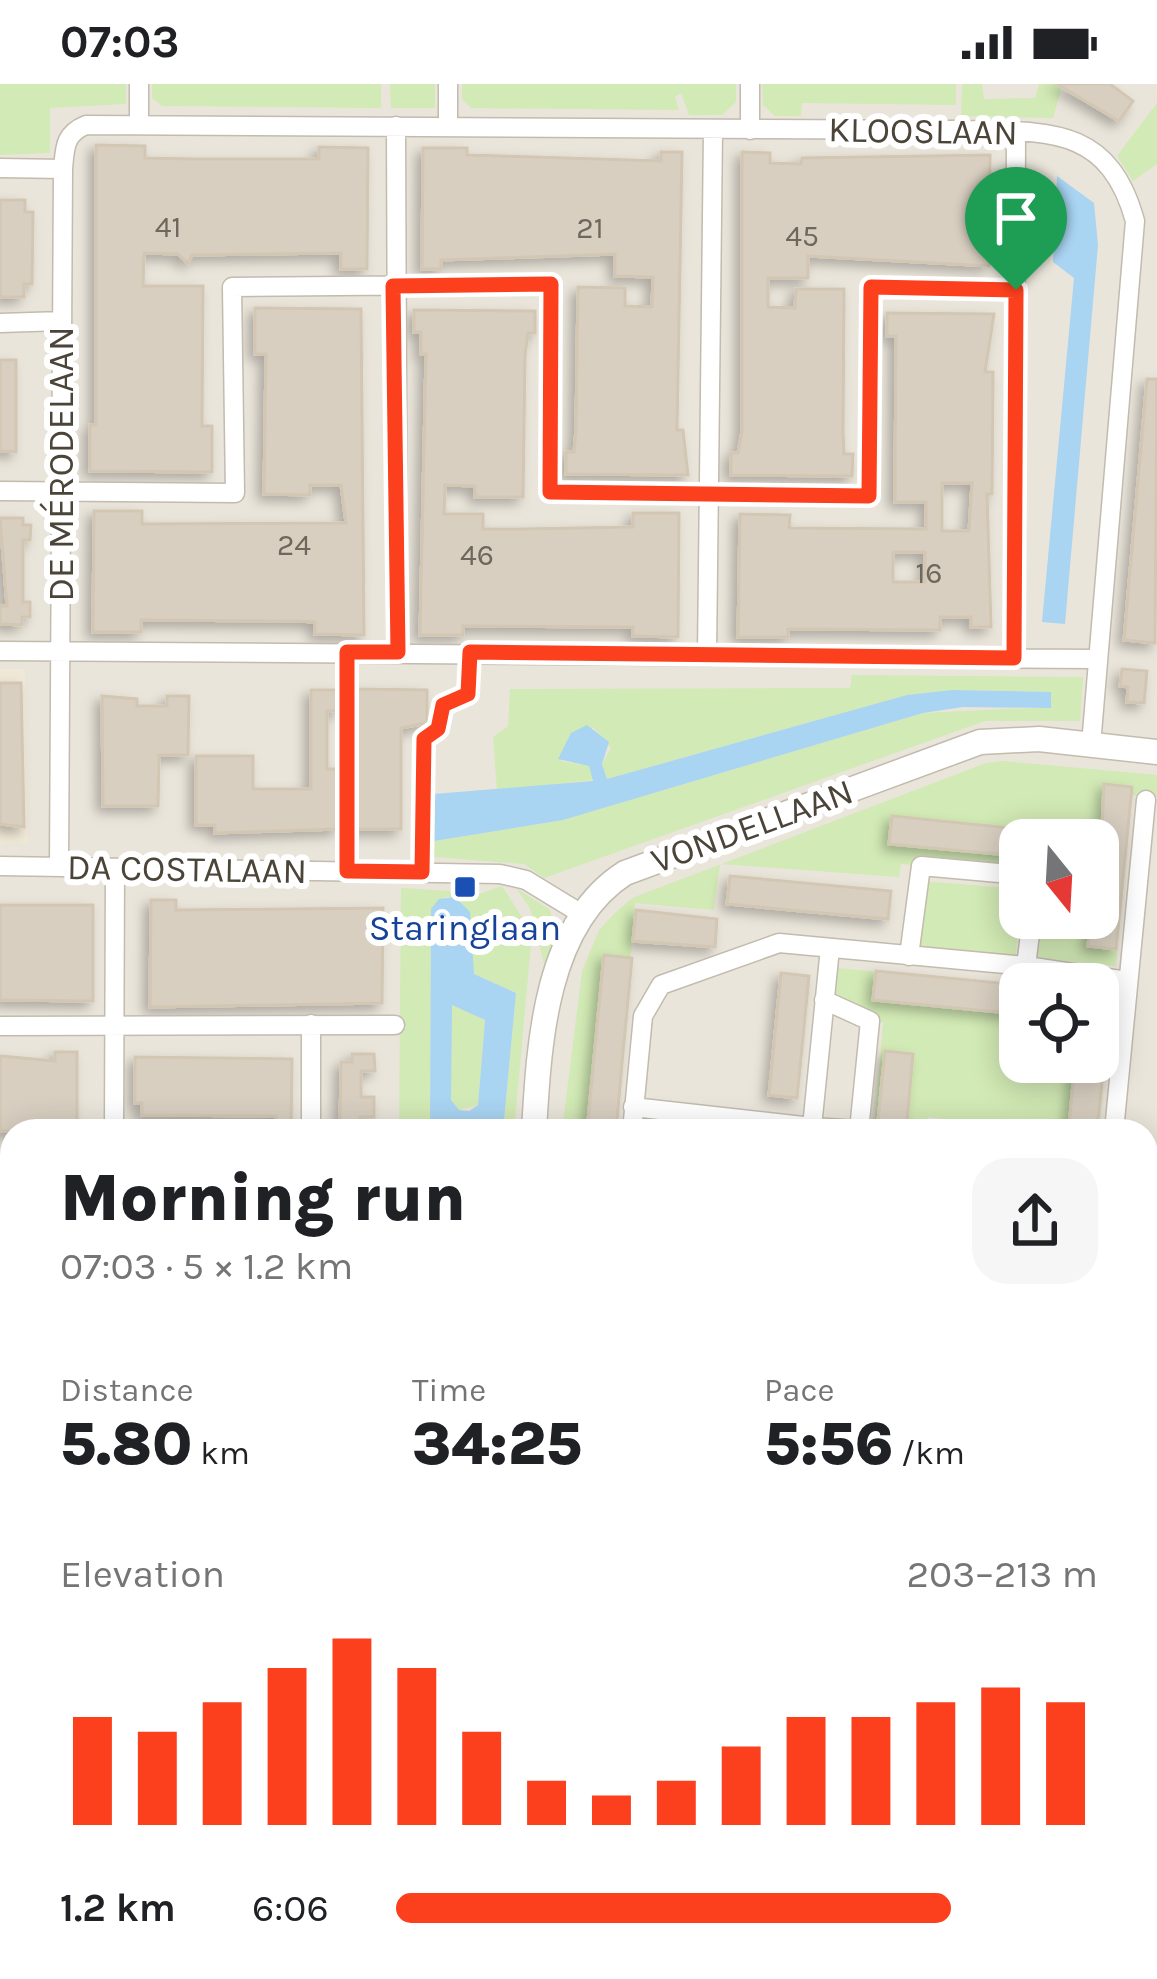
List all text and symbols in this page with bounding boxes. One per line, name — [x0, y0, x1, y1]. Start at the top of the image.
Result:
text: 07:03 — [60, 16, 179, 68]
street label: KLOOSLAAN — [828, 108, 1018, 154]
pin — [965, 167, 1067, 290]
icon: arrive — [983, 185, 1049, 251]
house number: 41 — [155, 209, 181, 245]
house number: 21 — [576, 210, 604, 246]
house number: 45 — [785, 218, 819, 254]
street label: DE MÉRODELAAN — [39, 326, 82, 602]
house number: 24 — [277, 527, 311, 563]
house number: 46 — [460, 537, 494, 573]
house number: 16 — [915, 555, 943, 591]
street label: VONDELLAAN — [645, 770, 859, 882]
north arrow — [999, 819, 1119, 939]
map controls — [999, 819, 1119, 1083]
street label: DA COSTALAAN — [67, 846, 307, 892]
marker: Staringlaan — [452, 874, 478, 900]
place label: Staringlaan — [369, 907, 561, 949]
button: locate — [999, 963, 1119, 1083]
button: share — [972, 1158, 1098, 1284]
text: Morning run — [60, 1159, 466, 1237]
text: 07:03 · 5 × 1.2 km — [60, 1243, 353, 1289]
text: Distance — [60, 1371, 193, 1409]
text: Time — [412, 1371, 486, 1409]
text: Pace — [764, 1371, 834, 1409]
text: 5.80 — [60, 1409, 192, 1479]
text: 34:25 — [412, 1409, 582, 1479]
text: 5:56 — [764, 1409, 893, 1479]
text: km — [192, 1434, 250, 1472]
text: /km — [893, 1434, 965, 1472]
text: Elevation — [60, 1551, 225, 1597]
text: 203–213 m — [907, 1551, 1098, 1597]
text: 1.2 km — [60, 1885, 176, 1931]
text: 6:06 — [252, 1885, 329, 1931]

